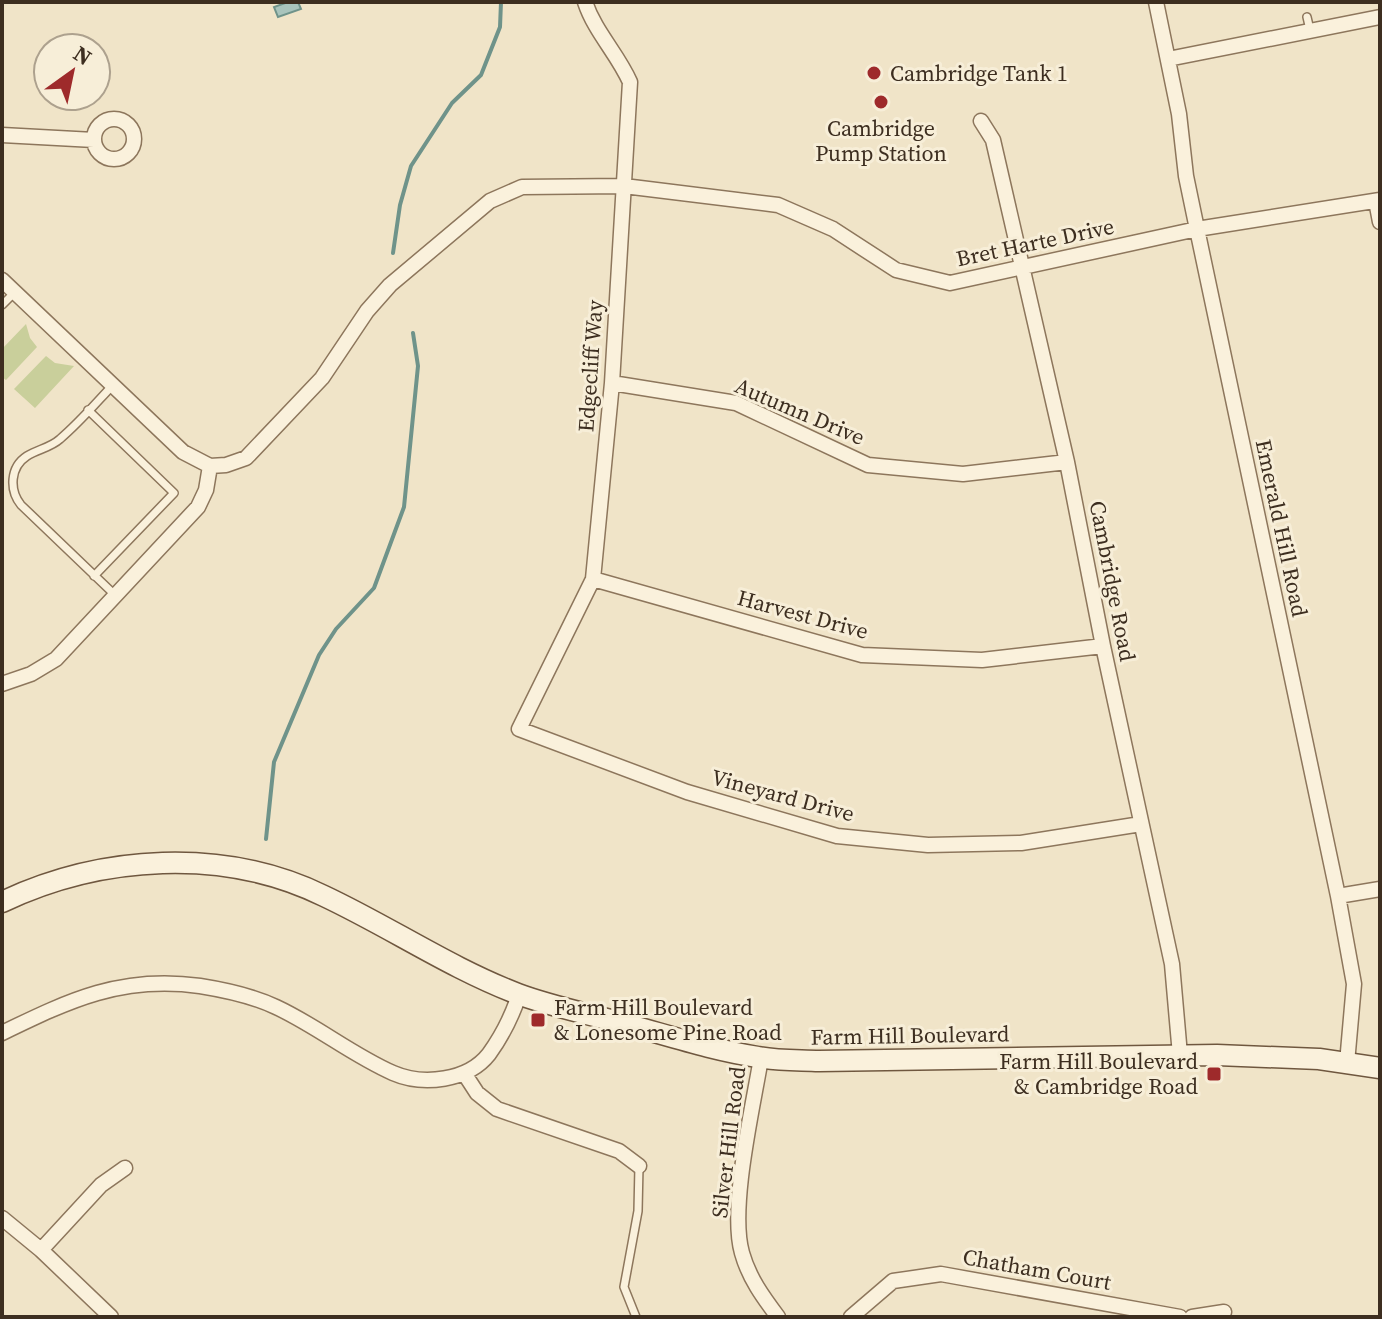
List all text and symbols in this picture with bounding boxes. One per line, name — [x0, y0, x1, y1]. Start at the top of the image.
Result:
north arrow — [32, 32, 112, 112]
text: N — [68, 38, 98, 72]
place label: Cambridge Tank 1 — [890, 58, 1068, 88]
marker: Cambridge Tank 1 — [865, 64, 883, 82]
marker: Cambridge Pump Station — [872, 93, 890, 111]
place label: Cambridge Pump Station — [815, 113, 947, 168]
street label: Bret Harte Drive — [953, 211, 1117, 273]
street label: Edgecliff Way — [570, 298, 610, 433]
street label: Autumn Drive — [730, 370, 870, 452]
street label: Emerald Hill Road — [1249, 436, 1316, 620]
street label: Cambridge Road — [1083, 498, 1143, 664]
street label: Harvest Drive — [734, 582, 872, 646]
street label: Vineyard Drive — [708, 762, 858, 828]
place label: Farm Hill Boulevard & Lonesome Pine Road — [554, 992, 782, 1047]
marker: Farm Hill Boulevard & Lonesome Pine Road — [529, 1011, 547, 1029]
street label: Farm Hill Boulevard — [810, 1018, 1010, 1052]
place label: Farm Hill Boulevard & Cambridge Road — [999, 1046, 1199, 1101]
street label: Silver Hill Road — [704, 1064, 752, 1219]
marker: Farm Hill Boulevard & Cambridge Road — [1205, 1065, 1223, 1083]
street label: Chatham Court — [960, 1241, 1114, 1297]

